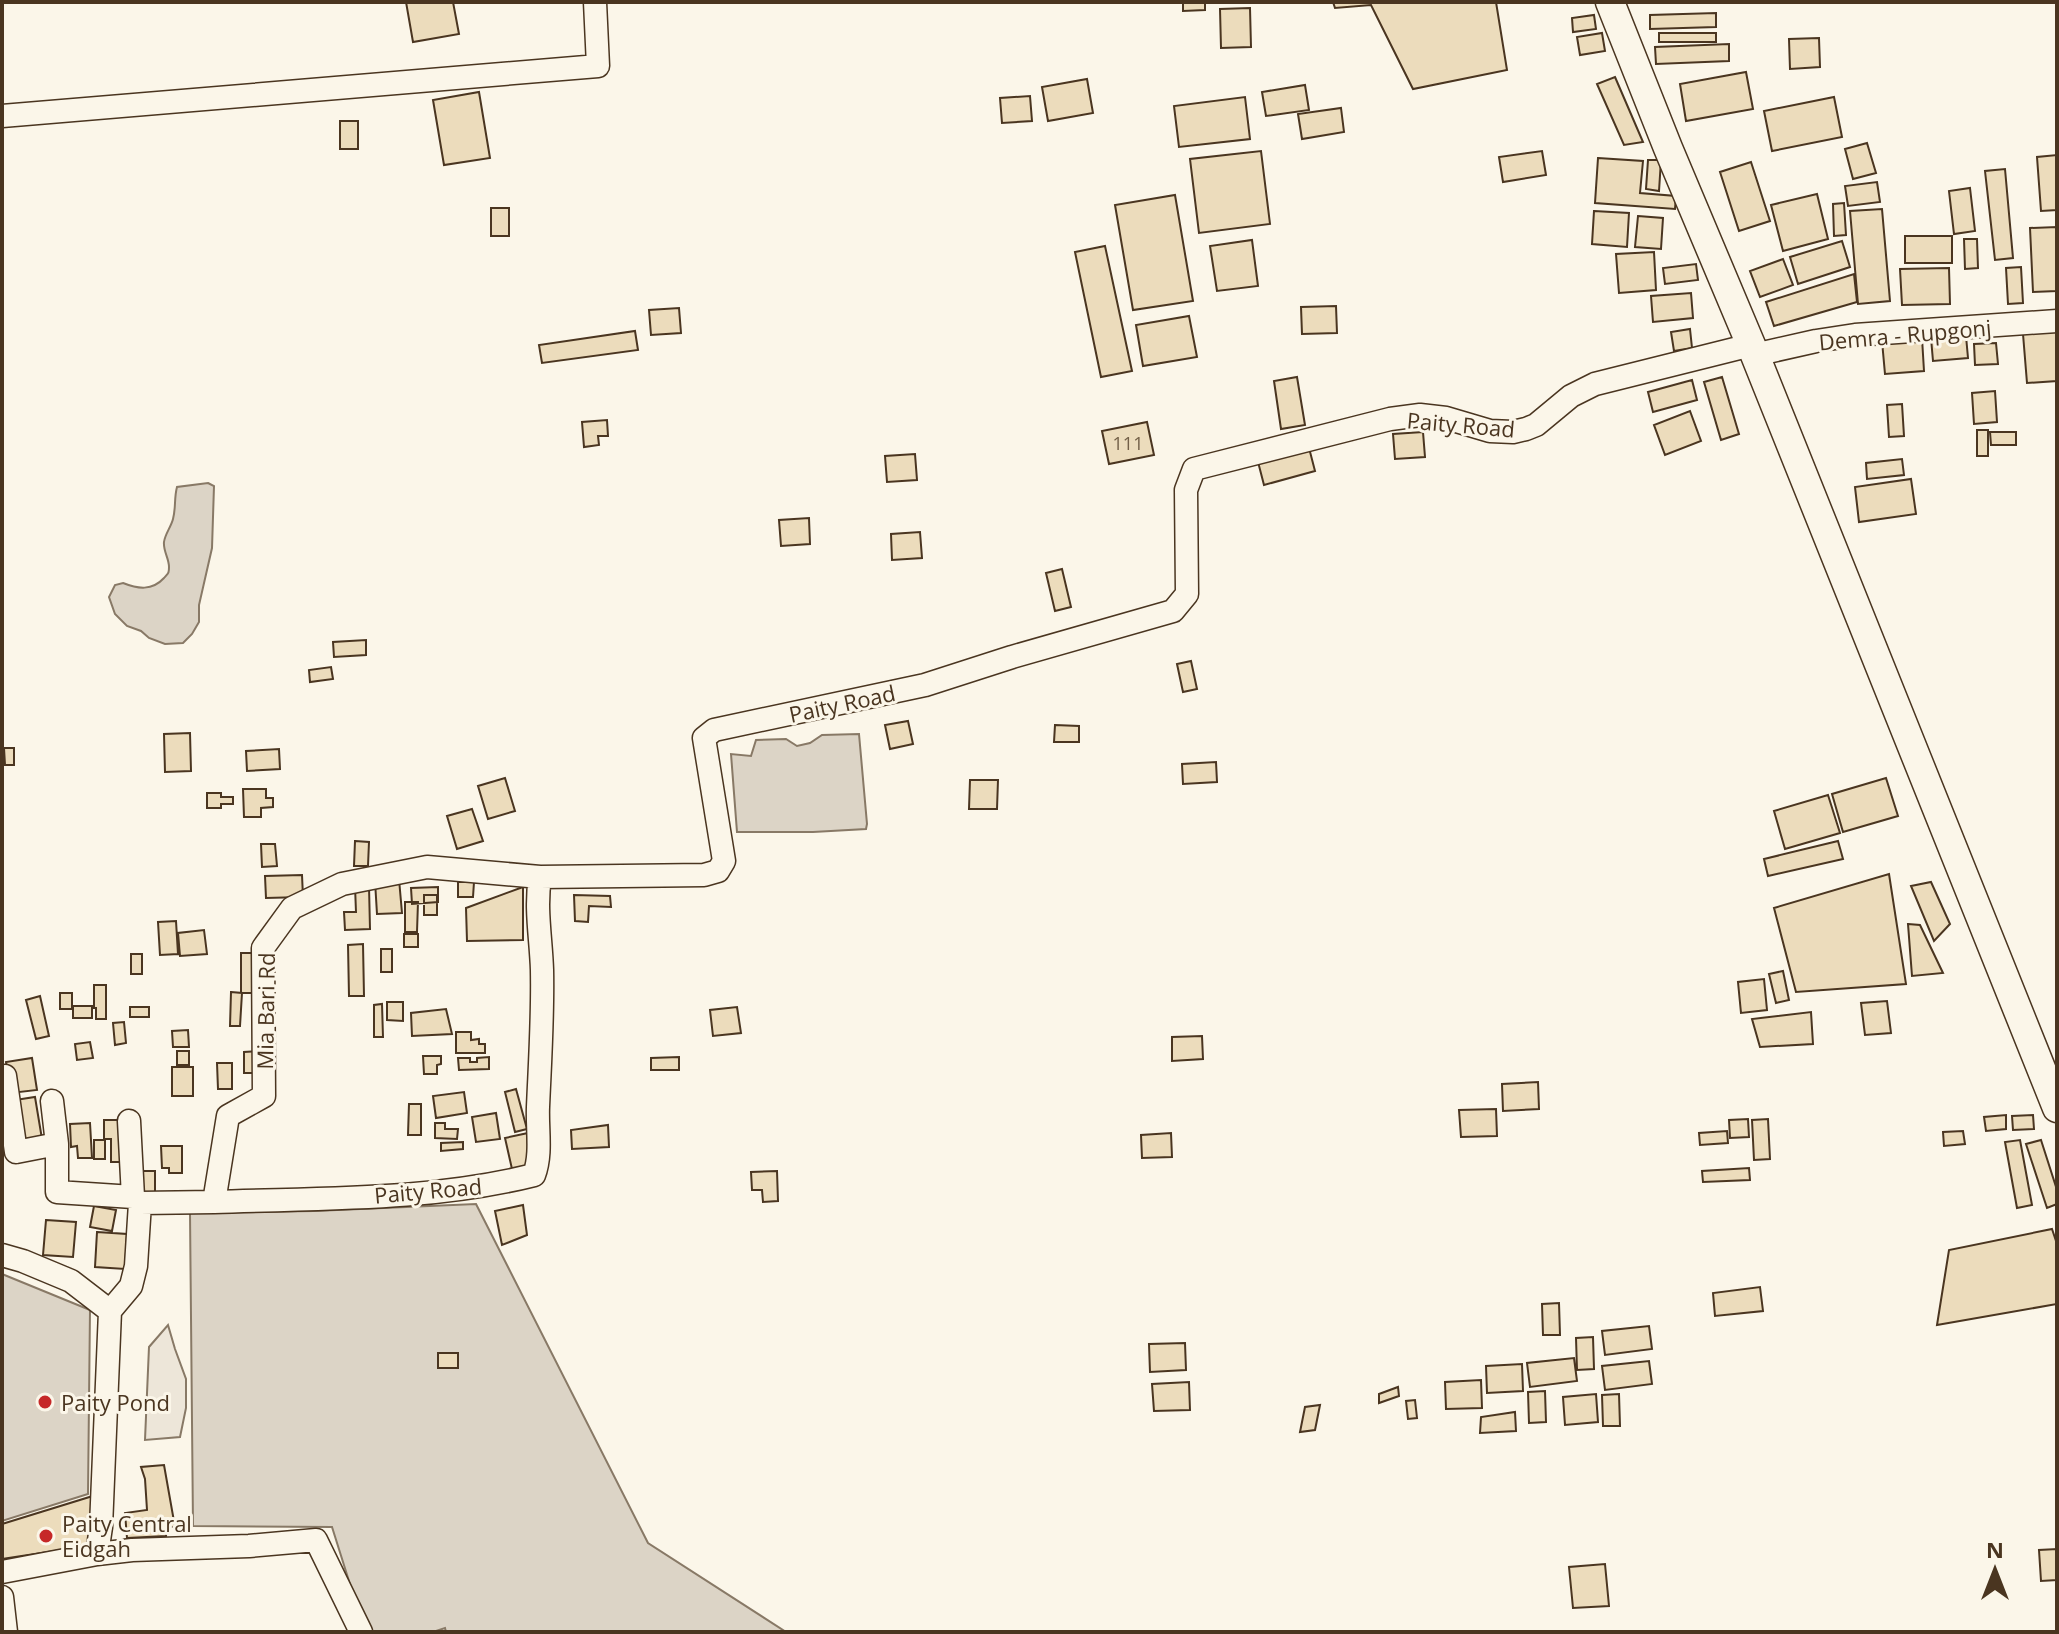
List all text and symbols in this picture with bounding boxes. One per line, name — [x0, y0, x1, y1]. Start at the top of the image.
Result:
street label: Demra - Rupgonj — [1817, 312, 1993, 356]
street label: Paity Road — [1406, 404, 1516, 444]
house number: 111 — [1113, 431, 1143, 455]
street label: Paity Road — [786, 677, 898, 729]
street label: Mia Bari Rd — [249, 952, 281, 1070]
street label: Paity Road — [373, 1170, 483, 1210]
place label: Paity Pond — [61, 1387, 170, 1417]
marker: Paity Pond — [36, 1393, 54, 1411]
place label: Paity Central Eidgah — [62, 1508, 192, 1563]
marker: Paity Central Eidgah — [37, 1527, 55, 1545]
north arrow — [1955, 1530, 2035, 1610]
text: N — [1986, 1534, 2004, 1564]

